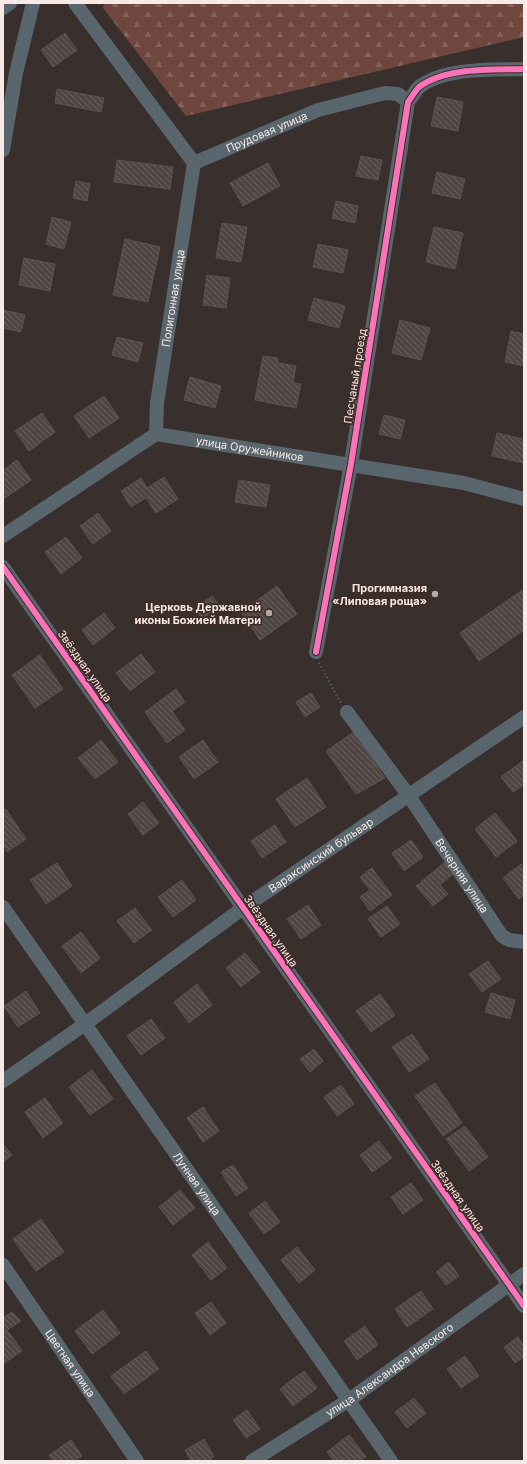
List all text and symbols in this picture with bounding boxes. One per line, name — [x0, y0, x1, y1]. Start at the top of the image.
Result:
street label: Прудовая улица — [224, 108, 309, 155]
street label: Полигонная улица — [159, 248, 188, 348]
street label: Песчаный проезд — [341, 327, 369, 425]
street label: улица Оружейников — [195, 433, 305, 464]
place label: Прогимназия «Липовая роща» — [332, 581, 427, 608]
marker: Прогимназия «Липовая роща» — [430, 589, 440, 599]
place label: Церковь Державной иконы Божией Матери — [135, 600, 261, 627]
marker: Церковь Державной иконы Божией Матери — [264, 608, 274, 618]
street label: Звёздная улица — [55, 627, 115, 705]
street label: Вараксинский бульвар — [266, 814, 376, 896]
street label: Вечерняя улица — [432, 836, 492, 915]
street label: Звёздная улица — [241, 892, 301, 970]
street label: Лунная улица — [170, 1149, 224, 1218]
street label: Звёздная улица — [428, 1157, 488, 1235]
street label: улица Александра Невского — [323, 1320, 457, 1420]
street label: Цветная улица — [42, 1327, 98, 1400]

